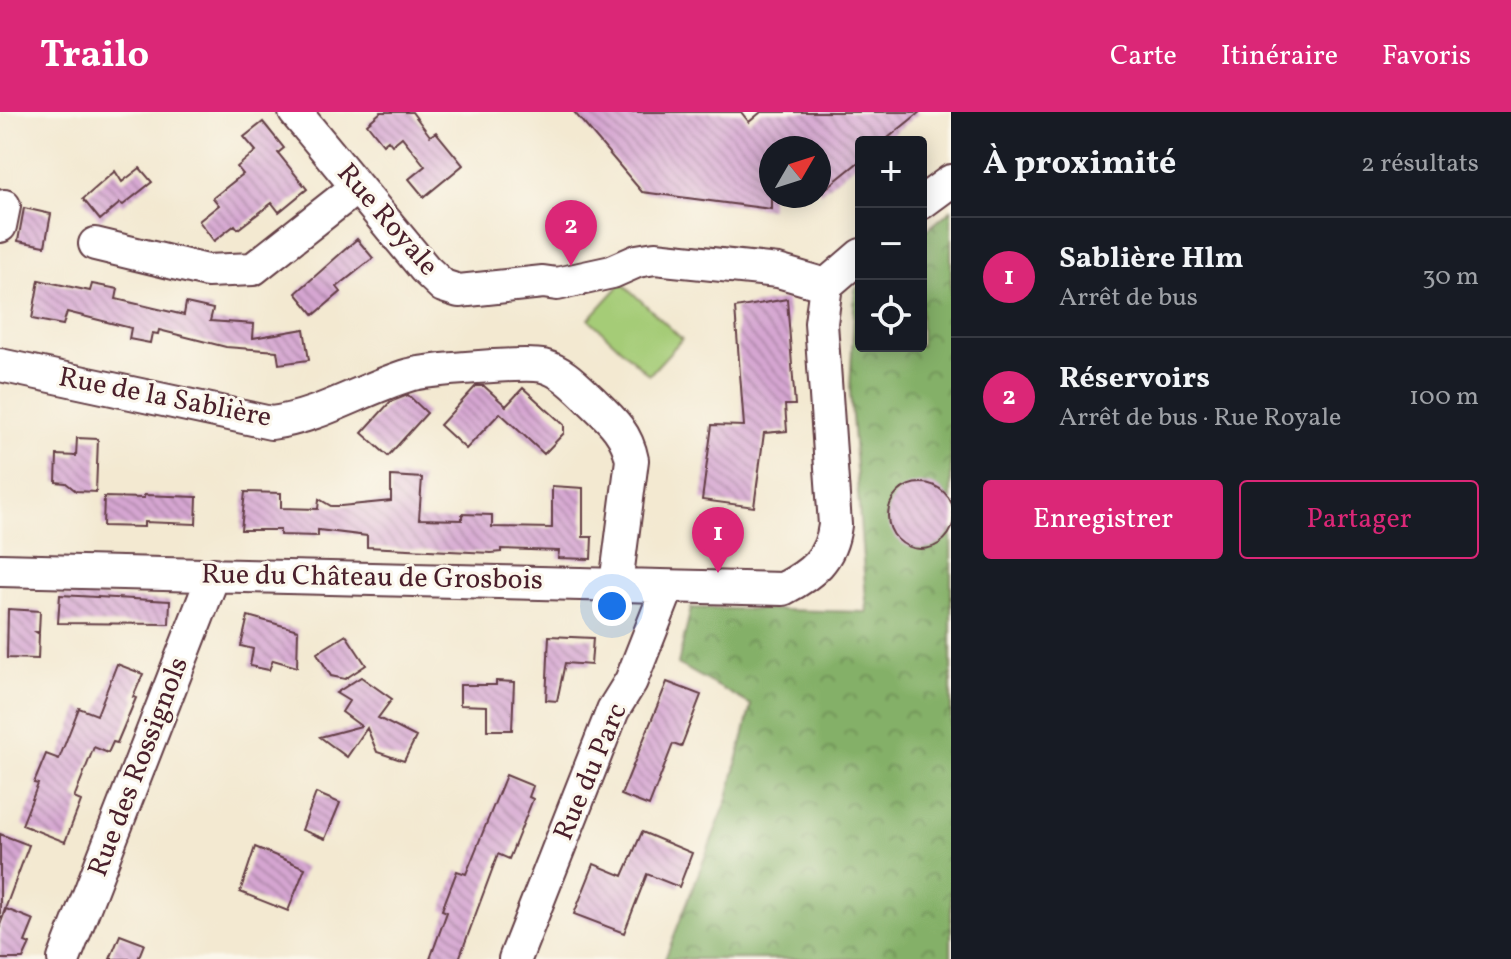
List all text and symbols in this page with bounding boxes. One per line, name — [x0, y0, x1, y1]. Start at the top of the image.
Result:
text: Trailo — [40, 30, 149, 83]
text: Carte — [1110, 37, 1177, 76]
text: Itinéraire — [1221, 37, 1338, 76]
text: Favoris — [1382, 37, 1471, 76]
north arrow — [759, 136, 831, 208]
map controls — [855, 136, 927, 352]
button: + — [855, 136, 927, 208]
text: À proximité — [983, 141, 1176, 188]
text: 2 résultats — [1361, 146, 1479, 182]
street label: Rue Royale — [327, 155, 447, 285]
pin: 2 — [545, 200, 597, 266]
button: − — [855, 208, 927, 280]
text: Sablière Hlm — [1059, 238, 1244, 280]
text: 1 — [1004, 259, 1014, 295]
text: 30 m — [1422, 259, 1479, 295]
button: locate — [855, 280, 927, 352]
text: Arrêt de bus — [1059, 280, 1198, 316]
street label: Rue de la Sablière — [55, 358, 275, 438]
text: Réservoirs — [1059, 358, 1210, 400]
text: 2 — [1002, 379, 1016, 415]
text: 100 m — [1409, 379, 1479, 415]
text: Arrêt de bus · Rue Royale — [1059, 400, 1341, 436]
button: Enregistrer — [983, 480, 1223, 559]
button: Partager — [1239, 480, 1479, 559]
pin: 1 — [692, 507, 744, 573]
street label: Rue du Château de Grosbois — [201, 556, 543, 600]
your location — [592, 586, 632, 626]
street label: Rue des Rossignols — [79, 652, 199, 882]
street label: Rue du Parc — [545, 697, 637, 847]

